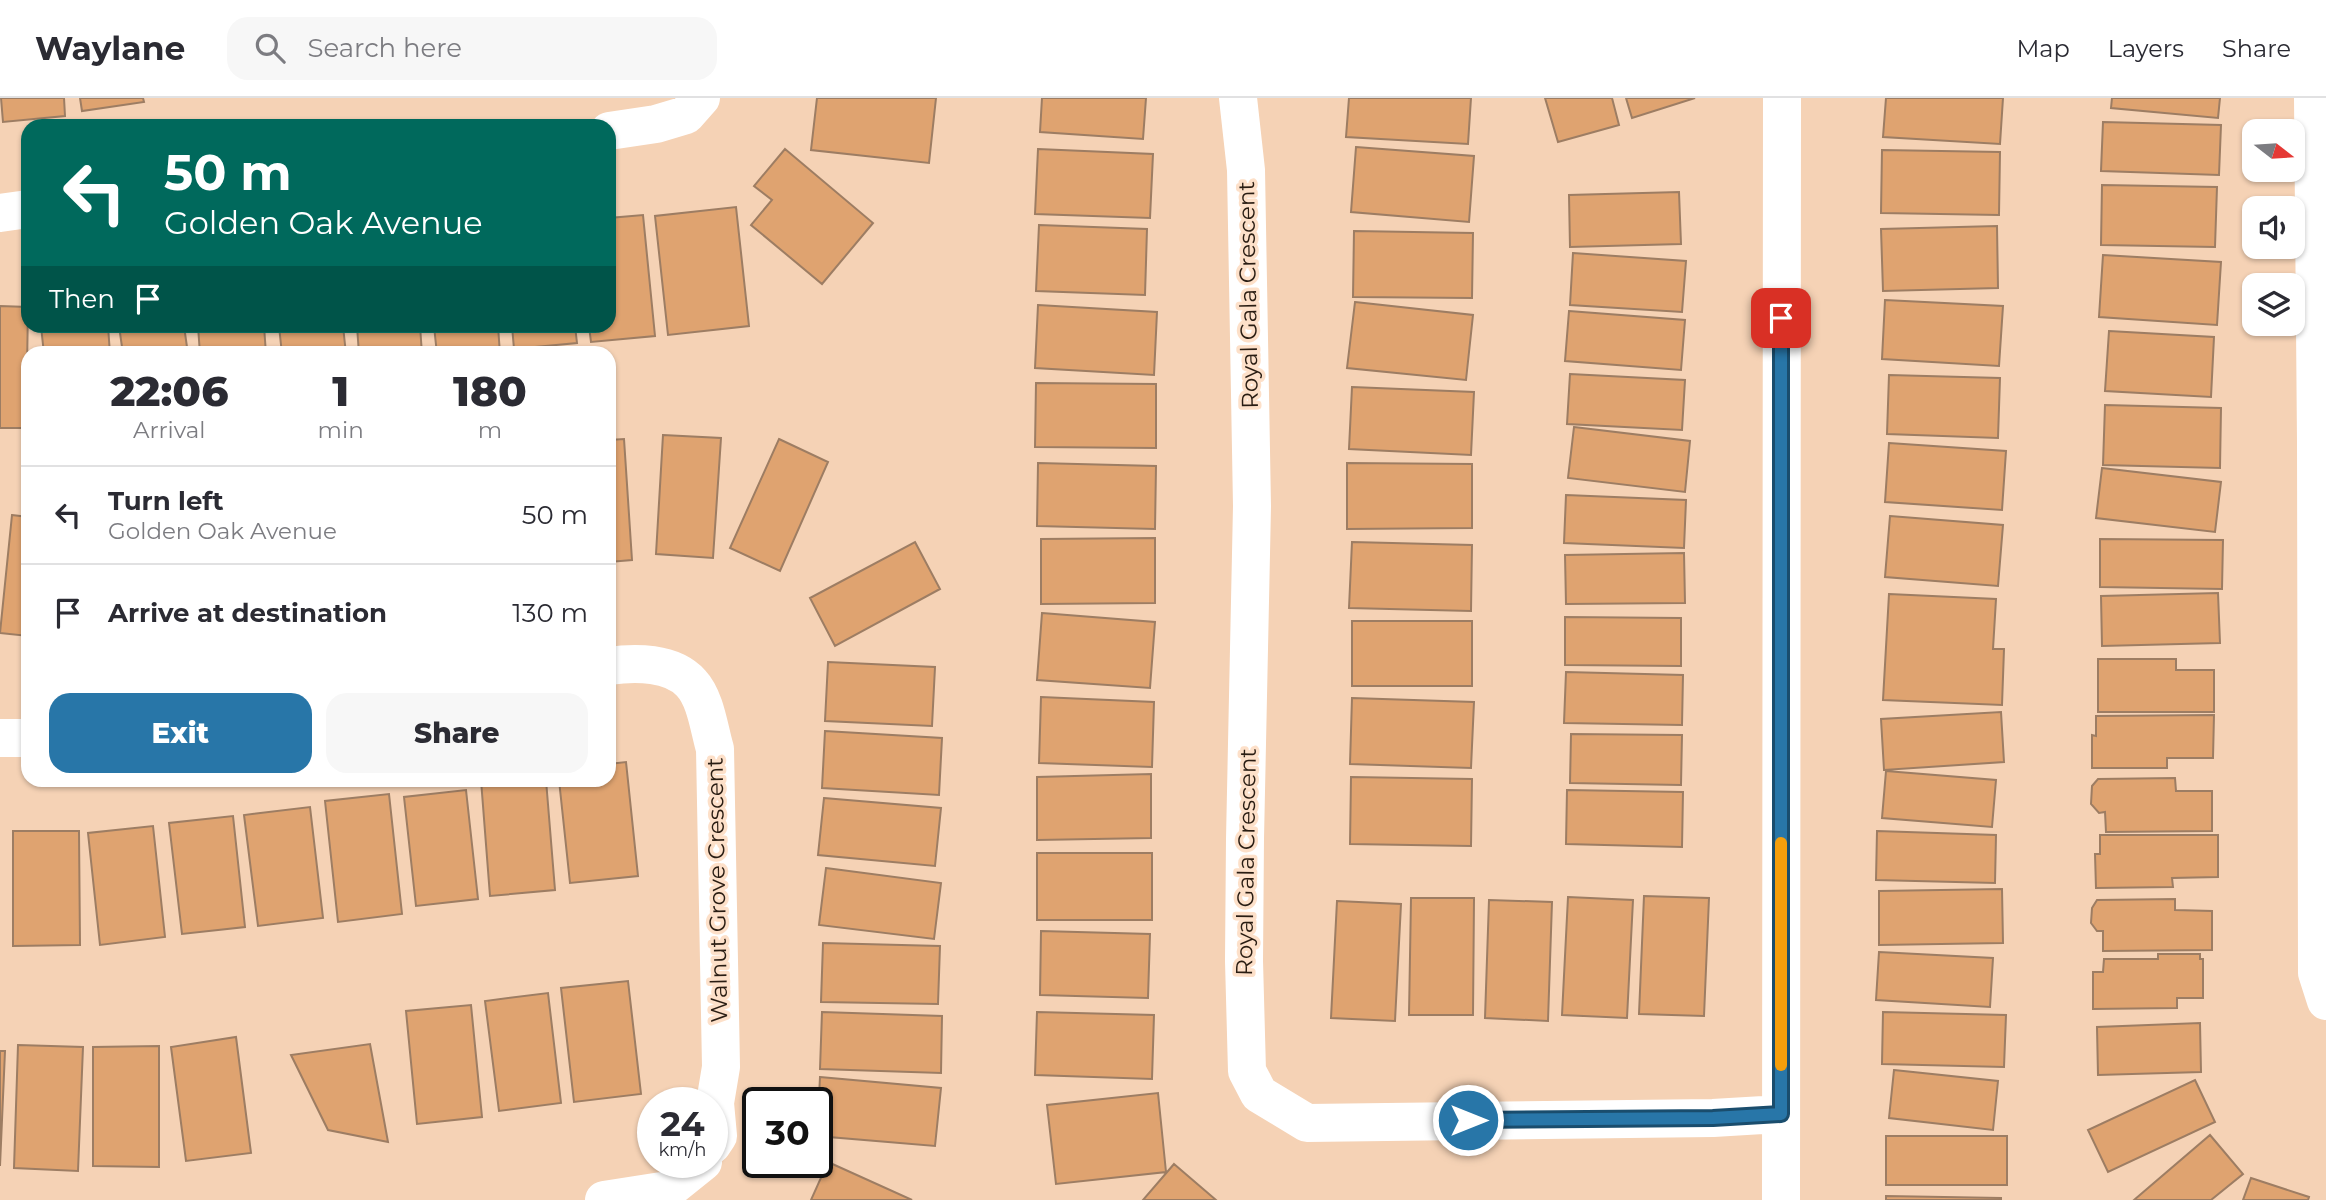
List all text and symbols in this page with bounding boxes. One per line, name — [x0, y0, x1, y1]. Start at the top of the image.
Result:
search box — [227, 17, 717, 80]
text: Waylane — [35, 28, 185, 68]
icon: search — [251, 29, 289, 67]
text: Search here — [307, 32, 462, 64]
text: Map — [2016, 34, 2070, 63]
text: Layers — [2108, 34, 2184, 63]
text: Share — [2222, 34, 2291, 63]
north arrow — [2242, 119, 2305, 182]
map controls — [2242, 119, 2305, 336]
text: 50 m — [164, 143, 292, 202]
icon: left — [49, 147, 140, 238]
street label: Royal Gala Crescent — [1232, 181, 1264, 409]
button: sound — [2242, 196, 2305, 259]
text: Golden Oak Avenue — [164, 203, 482, 242]
button: layers — [2242, 273, 2305, 336]
icon: arrive — [129, 280, 167, 318]
text: Then — [49, 283, 115, 315]
pin — [1751, 288, 1811, 348]
icon: arrive — [1762, 299, 1800, 337]
text: 22:06 — [110, 365, 228, 417]
text: 1 — [332, 365, 349, 417]
text: 180 — [453, 365, 527, 417]
text: Arrival — [133, 416, 206, 444]
text: min — [318, 416, 364, 444]
text: m — [478, 416, 502, 444]
text: Turn left — [108, 485, 224, 517]
icon: left — [49, 496, 87, 534]
text: 50 m — [522, 499, 588, 531]
text: Golden Oak Avenue — [108, 517, 337, 545]
icon: arrive — [49, 594, 87, 632]
text: Arrive at destination — [108, 597, 387, 629]
text: 130 m — [512, 597, 588, 629]
button: Exit — [49, 693, 312, 773]
button: Share — [326, 693, 588, 773]
street label: Royal Gala Crescent — [1230, 748, 1262, 976]
street label: Walnut Grove Crescent — [701, 757, 733, 1023]
position arrow — [1431, 1083, 1505, 1157]
speed limit sign: 30 — [742, 1087, 833, 1178]
text: 24 — [660, 1102, 705, 1145]
text: km/h — [658, 1139, 707, 1161]

